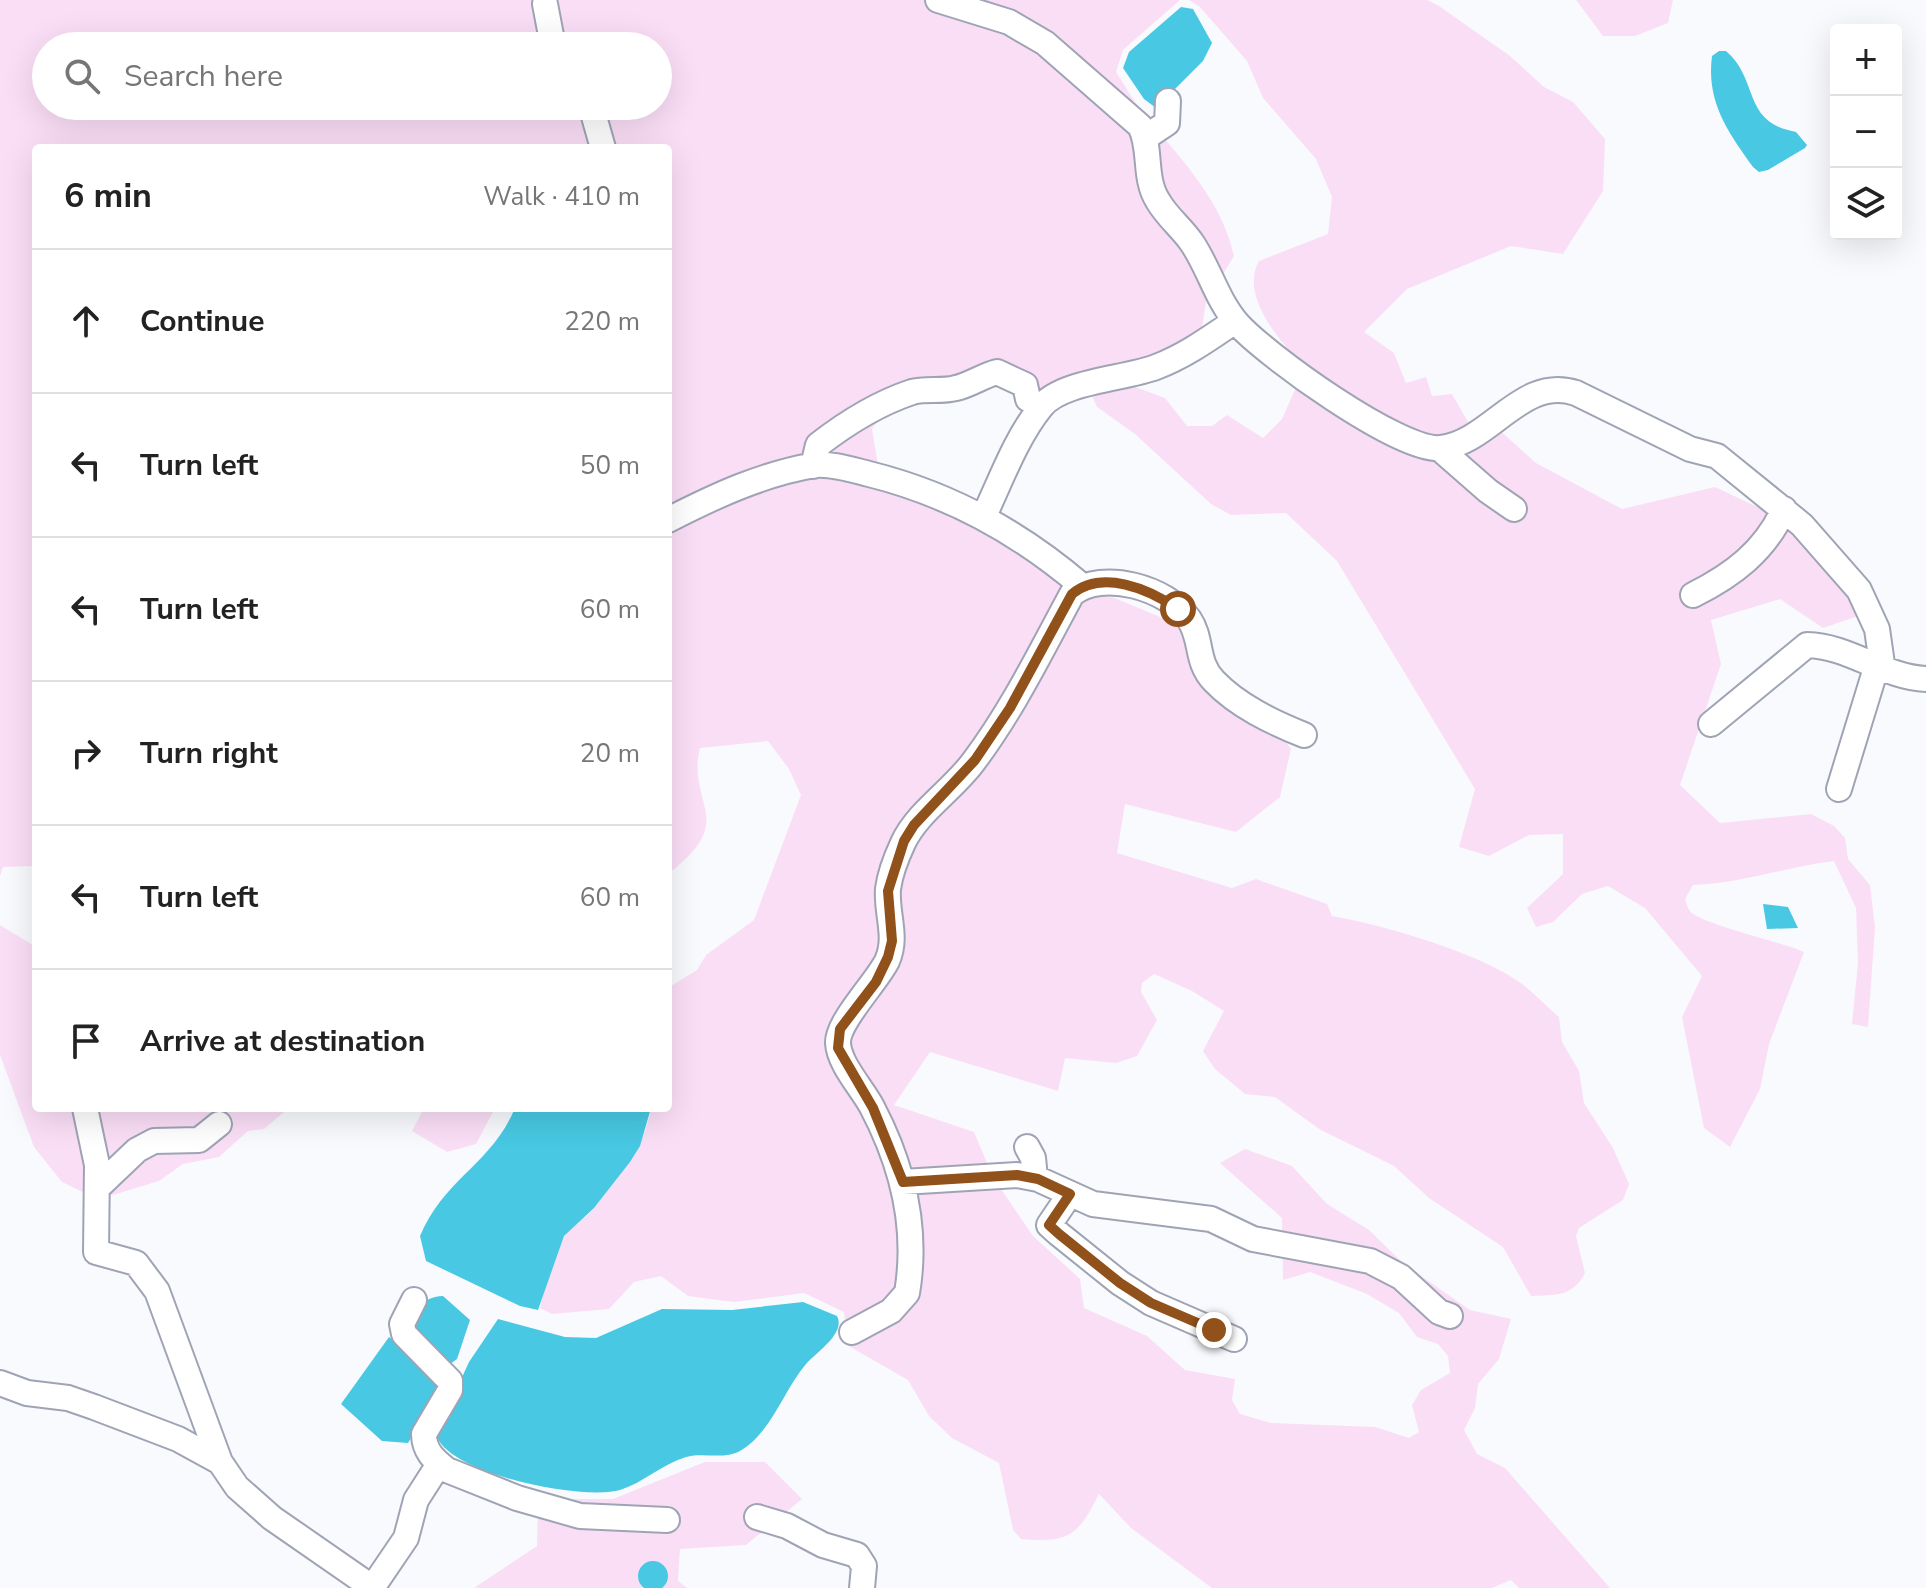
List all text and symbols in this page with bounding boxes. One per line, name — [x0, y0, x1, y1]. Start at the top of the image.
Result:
map controls — [1830, 24, 1902, 240]
button: + — [1830, 24, 1902, 96]
search box — [32, 32, 672, 120]
icon: search — [60, 54, 104, 98]
text: Search here — [124, 56, 283, 97]
button: − — [1830, 96, 1902, 168]
button: layers — [1830, 168, 1902, 240]
text: 6 min — [64, 173, 152, 219]
text: Walk · 410 m — [483, 179, 640, 214]
icon: ahead — [64, 299, 108, 343]
text: Continue — [140, 301, 265, 342]
text: 220 m — [564, 304, 640, 339]
icon: left — [64, 443, 108, 487]
text: Turn left — [140, 445, 258, 486]
text: 50 m — [580, 448, 640, 483]
icon: left — [64, 587, 108, 631]
text: Turn left — [140, 589, 258, 630]
route start — [1160, 591, 1196, 627]
text: 60 m — [580, 592, 640, 627]
icon: right — [64, 731, 108, 775]
text: Turn right — [140, 733, 278, 774]
text: 20 m — [580, 736, 640, 771]
icon: left — [64, 875, 108, 919]
text: Turn left — [140, 877, 258, 918]
text: 60 m — [580, 880, 640, 915]
icon: arrive — [64, 1019, 108, 1063]
text: Arrive at destination — [140, 1021, 425, 1062]
route end — [1196, 1312, 1232, 1348]

